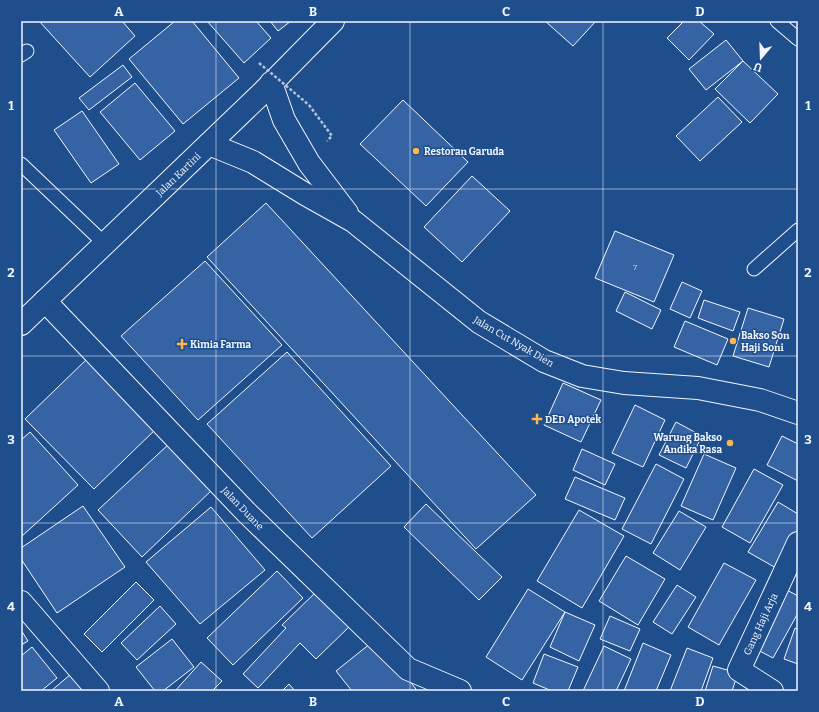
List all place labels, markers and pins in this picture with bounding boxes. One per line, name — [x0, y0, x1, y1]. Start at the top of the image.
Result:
marker: Restoran Garuda — [411, 146, 421, 156]
place label: Restoran Garuda — [424, 146, 504, 158]
place label: Bakso Son Haji Soni — [741, 330, 790, 354]
marker: Bakso Son Haji Soni — [728, 336, 738, 346]
marker: Kimia Farma — [177, 339, 187, 349]
place label: Kimia Farma — [190, 339, 251, 351]
marker: DED Apotek — [532, 414, 542, 424]
place label: DED Apotek — [545, 414, 601, 426]
place label: Warung Bakso Andika Rasa — [653, 432, 722, 456]
marker: Warung Bakso Andika Rasa — [725, 438, 735, 448]

